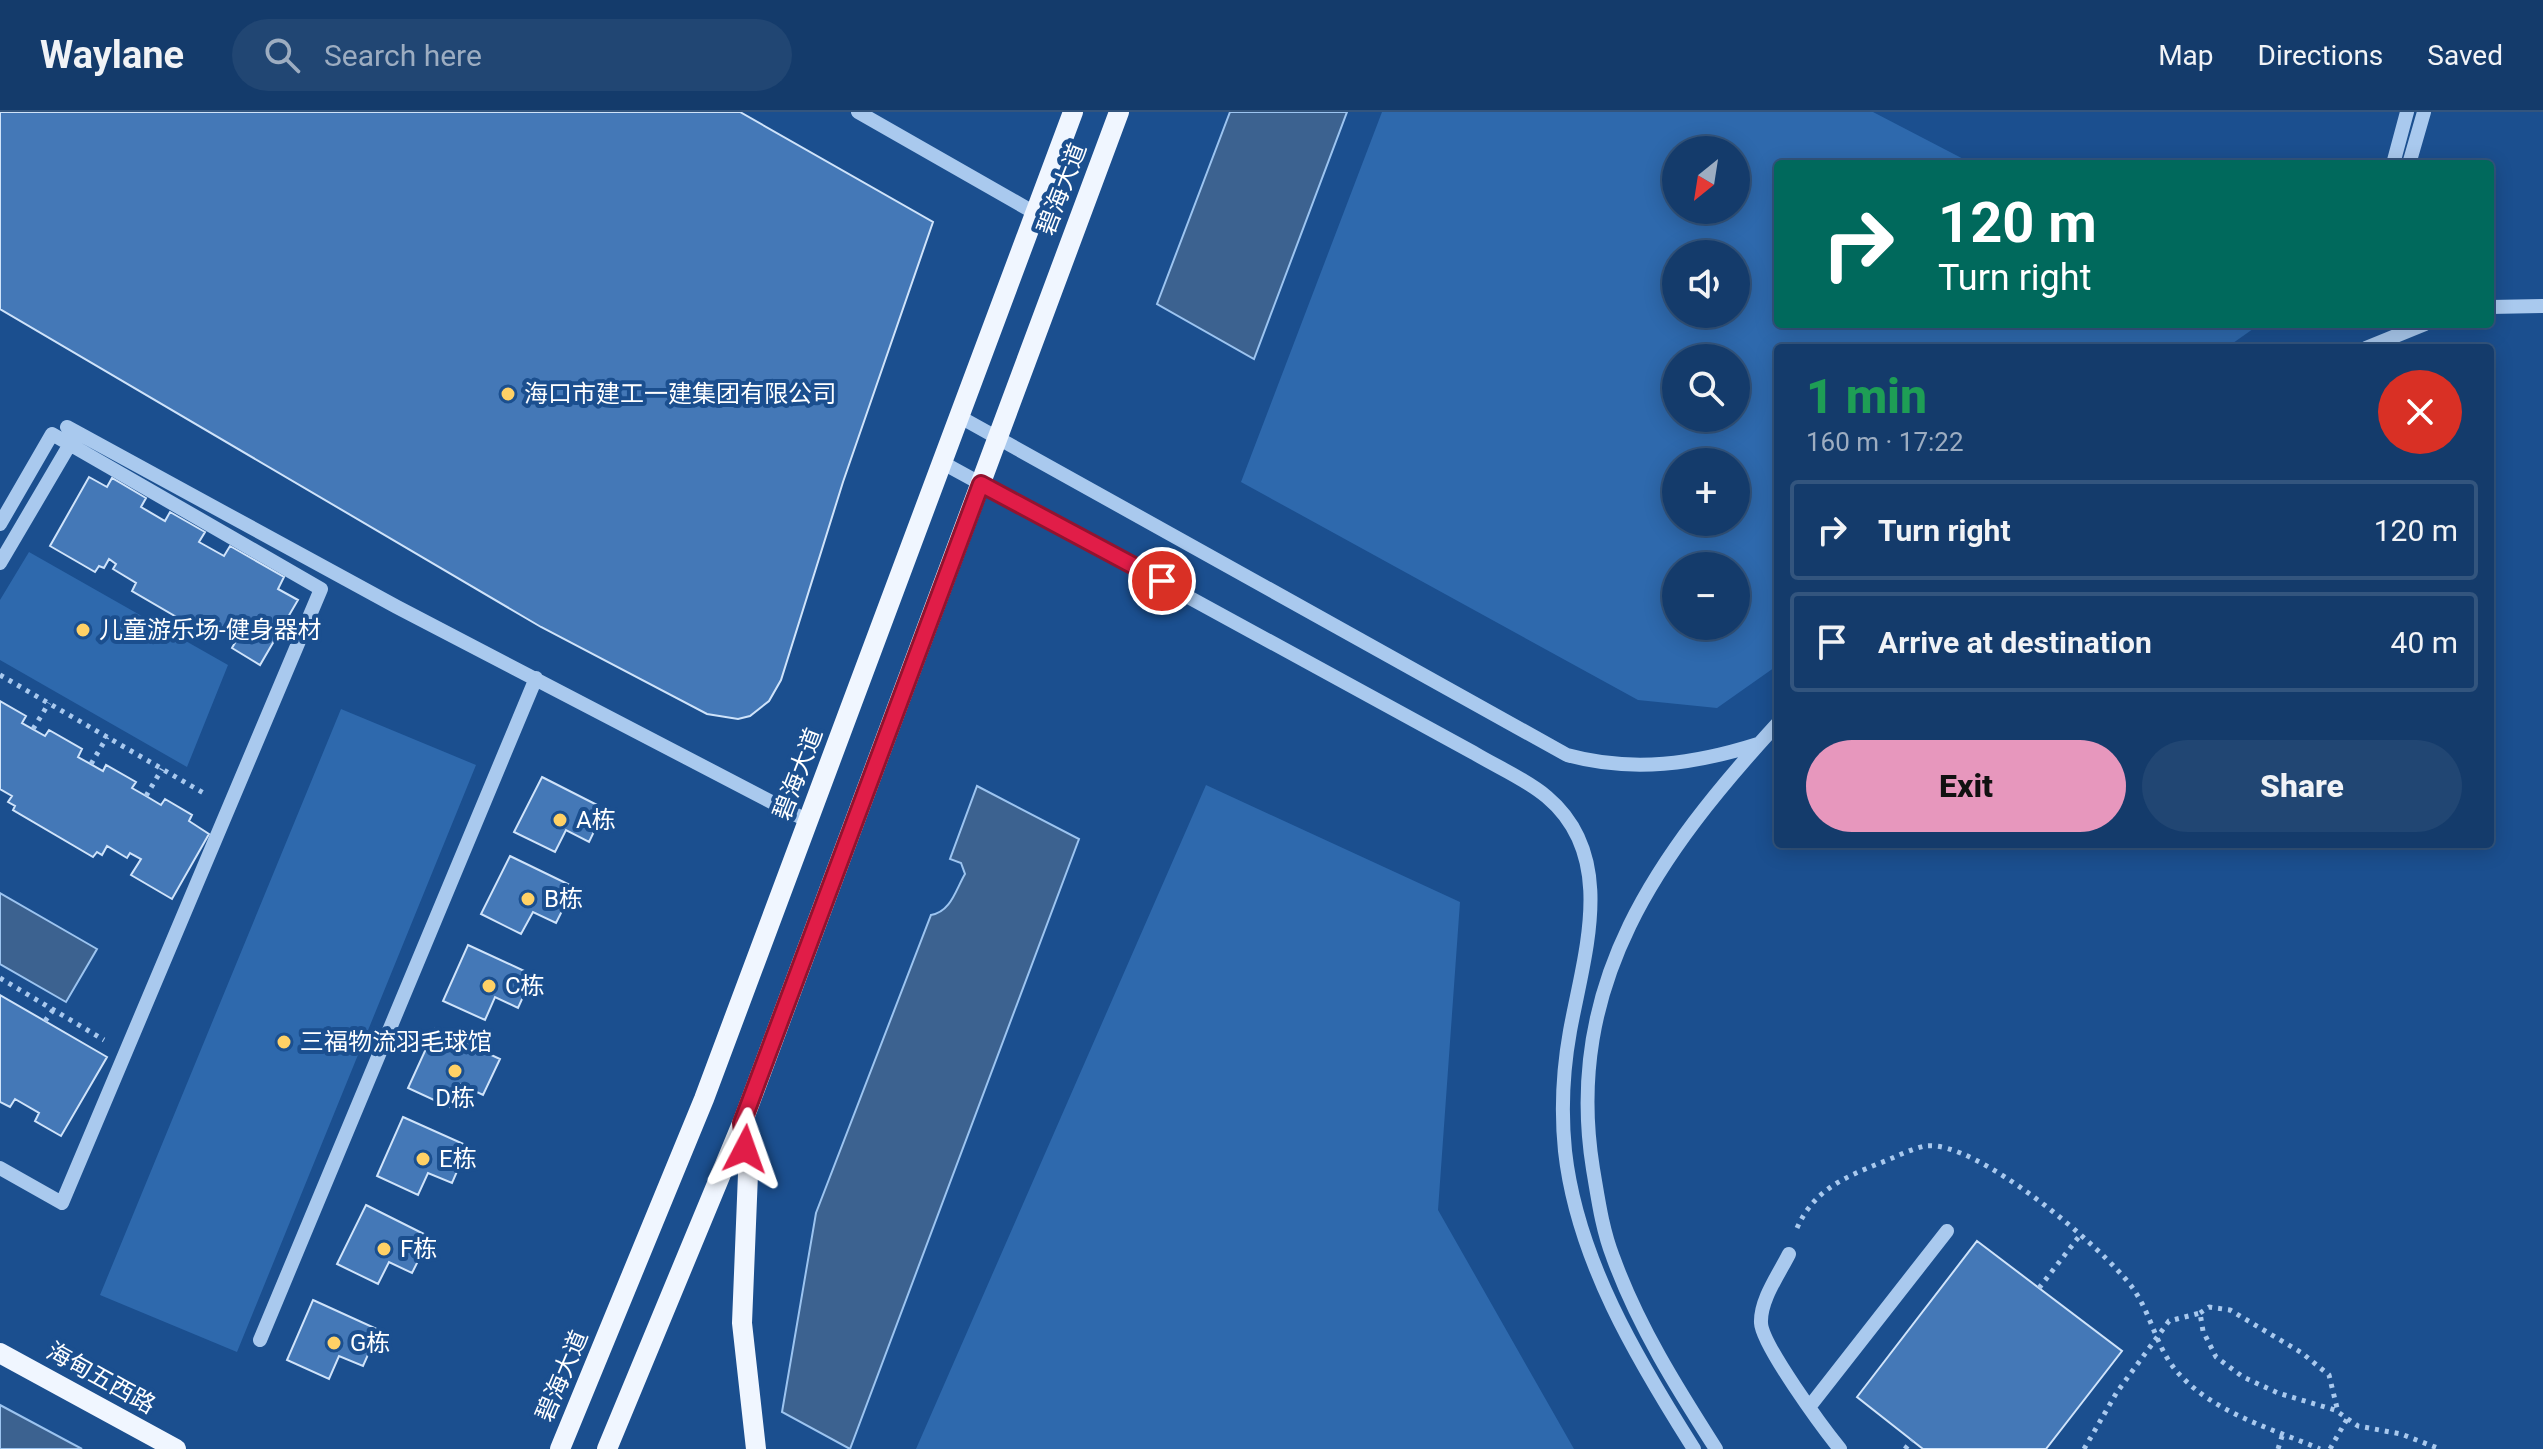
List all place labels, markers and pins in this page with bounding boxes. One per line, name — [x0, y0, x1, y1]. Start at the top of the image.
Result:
place label: 海口市建工一建集团有限公司 — [524, 380, 836, 408]
marker: 海口市建工一建集团有限公司 — [499, 385, 517, 403]
pin — [1128, 547, 1196, 615]
place label: 儿童游乐场-健身器材 — [99, 616, 322, 644]
marker: 儿童游乐场-健身器材 — [74, 621, 92, 639]
place label: A栋 — [576, 806, 616, 834]
marker: A栋 — [551, 811, 569, 829]
place label: B栋 — [544, 885, 583, 913]
marker: B栋 — [519, 890, 537, 908]
place label: C栋 — [505, 972, 545, 1000]
marker: C栋 — [480, 977, 498, 995]
place label: 三福物流羽毛球馆 — [300, 1028, 492, 1056]
marker: 三福物流羽毛球馆 — [275, 1033, 293, 1051]
marker: D栋 — [446, 1062, 464, 1080]
place label: D栋 — [435, 1084, 475, 1112]
place label: E栋 — [439, 1145, 477, 1173]
marker: E栋 — [414, 1150, 432, 1168]
place label: F栋 — [400, 1235, 437, 1263]
marker: F栋 — [375, 1240, 393, 1258]
place label: G栋 — [350, 1329, 390, 1357]
marker: G栋 — [325, 1334, 343, 1352]

